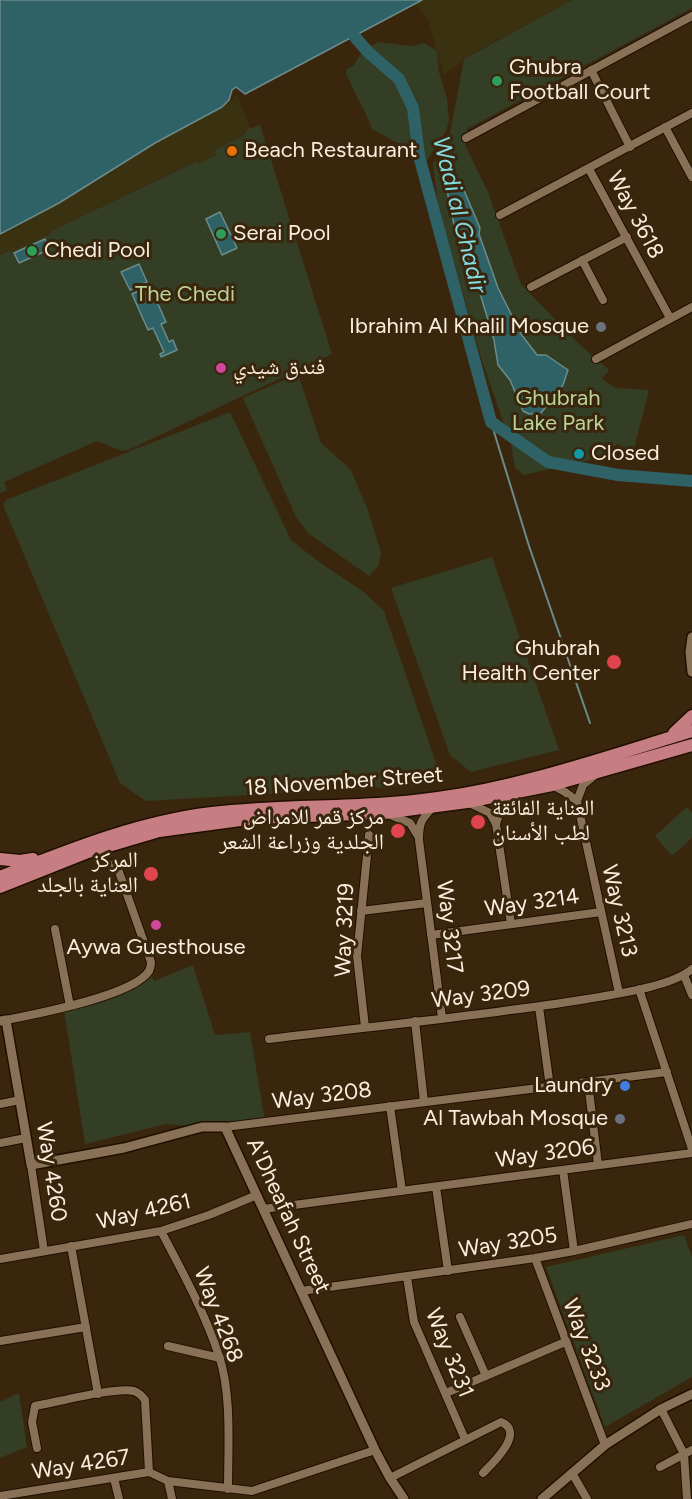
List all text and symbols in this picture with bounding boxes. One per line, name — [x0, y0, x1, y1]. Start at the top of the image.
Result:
place label: Ghubra Football Court — [509, 55, 651, 106]
marker: Ghubra Football Court — [490, 74, 504, 88]
water label: Wadi al Ghadir — [426, 134, 492, 296]
place label: Beach Restaurant — [244, 138, 417, 164]
marker: Beach Restaurant — [225, 144, 239, 158]
street label: Way 3618 — [601, 167, 669, 263]
place label: Serai Pool — [233, 221, 331, 247]
marker: Serai Pool — [214, 227, 228, 241]
place label: Chedi Pool — [44, 238, 150, 264]
marker: Chedi Pool — [25, 244, 39, 258]
park label: The Chedi — [135, 282, 235, 308]
place label: Ibrahim Al Khalil Mosque — [349, 314, 589, 340]
marker: Ibrahim Al Khalil Mosque — [594, 320, 608, 334]
place label: فندق شيدي — [233, 355, 325, 381]
marker: فندق شيدي — [214, 361, 228, 375]
park label: Ghubrah Lake Park — [512, 386, 604, 438]
place label: Closed — [591, 441, 660, 467]
marker: Closed — [572, 447, 586, 461]
place label: Ghubrah Health Center — [462, 636, 600, 688]
marker: Ghubrah Health Center — [605, 653, 623, 671]
street label: 18 November Street — [244, 762, 444, 802]
place label: العناية الفائقة لطب الأسنان — [492, 796, 594, 848]
place label: مركز قمر للامراض الجلدية وزراعة الشعر — [219, 805, 384, 856]
marker: العناية الفائقة لطب الأسنان — [469, 813, 487, 831]
marker: مركز قمر للامراض الجلدية وزراعة الشعر — [389, 822, 407, 840]
place label: المركز العناية بالجلد — [37, 848, 138, 900]
street label: Way 3213 — [596, 862, 642, 960]
marker: المركز العناية بالجلد — [142, 865, 160, 883]
street label: Way 3217 — [430, 879, 468, 975]
street label: Way 3219 — [330, 883, 360, 977]
street label: Way 3214 — [483, 883, 581, 923]
marker: Aywa Guesthouse — [149, 918, 163, 932]
place label: Aywa Guesthouse — [66, 935, 246, 961]
street label: Way 3209 — [430, 976, 532, 1014]
place label: Laundry — [534, 1073, 613, 1099]
street label: Way 3208 — [271, 1077, 373, 1115]
marker: Laundry — [618, 1079, 632, 1093]
place label: Al Tawbah Mosque — [423, 1106, 608, 1132]
marker: Al Tawbah Mosque — [613, 1112, 627, 1126]
street label: Way 4260 — [30, 1120, 72, 1224]
street label: A'Dheafah Street — [240, 1134, 336, 1298]
street label: Way 3206 — [494, 1134, 596, 1174]
street label: Way 4261 — [94, 1188, 194, 1236]
street label: Way 3205 — [457, 1222, 559, 1264]
street label: Way 4268 — [188, 1263, 248, 1367]
street label: Way 3233 — [556, 1295, 616, 1395]
street label: Way 3231 — [419, 1305, 479, 1401]
street label: Way 4267 — [30, 1444, 132, 1486]

